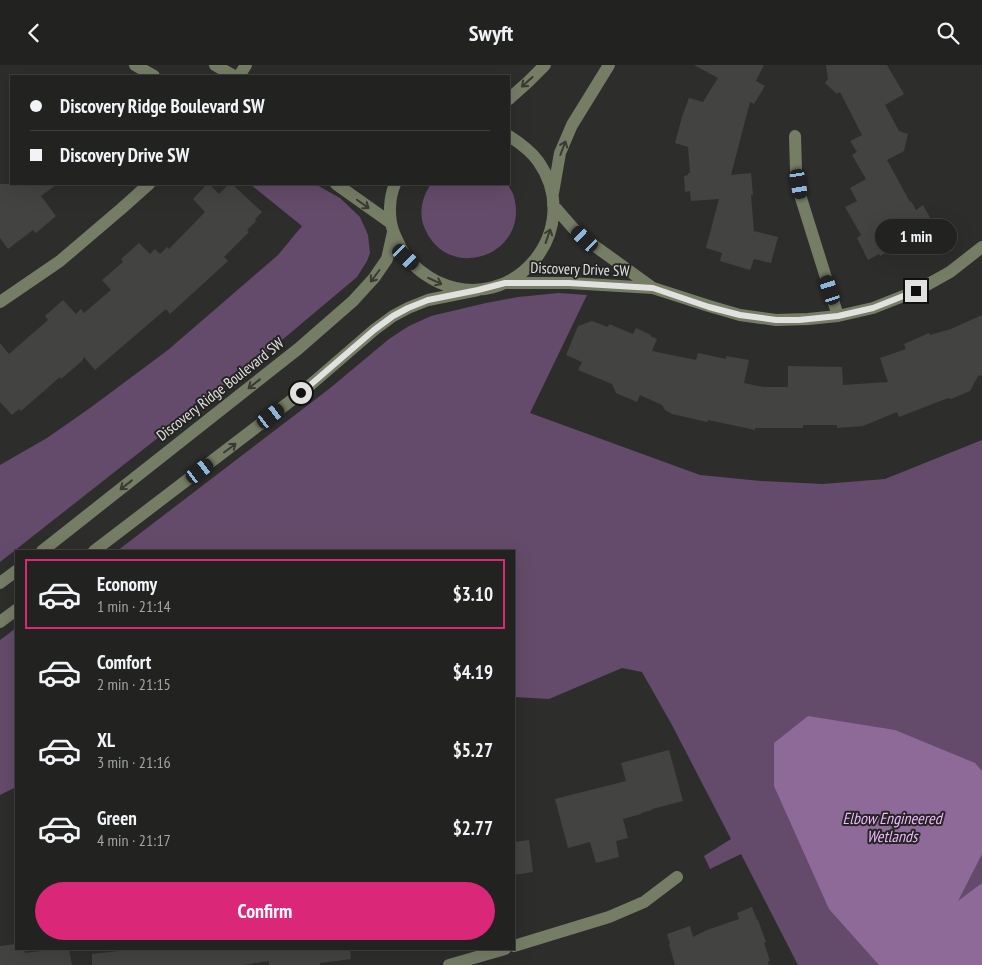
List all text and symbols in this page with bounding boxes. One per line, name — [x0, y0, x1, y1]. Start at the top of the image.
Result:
icon: back — [20, 19, 48, 47]
text: Swyft — [469, 19, 513, 47]
icon: search — [934, 19, 962, 47]
one-way arrow — [521, 77, 534, 88]
text: Discovery Ridge Boulevard SW — [60, 94, 265, 118]
one-way arrow — [558, 141, 568, 156]
text: Discovery Drive SW — [60, 143, 189, 167]
car — [789, 168, 808, 200]
one-way arrow — [356, 199, 370, 209]
callout: 1 min — [875, 219, 957, 253]
car — [568, 223, 601, 255]
text: 1 min — [900, 226, 932, 246]
one-way arrow — [544, 228, 553, 244]
car — [389, 241, 422, 273]
street label: Discovery Drive SW — [530, 258, 630, 280]
one-way arrow — [369, 269, 380, 282]
car — [818, 273, 841, 307]
one-way arrow — [427, 276, 442, 286]
route end — [905, 280, 927, 302]
street label: Discovery Ridge Boulevard SW — [152, 333, 288, 445]
one-way arrow — [247, 378, 260, 389]
route start — [290, 382, 312, 404]
car — [254, 401, 287, 431]
one-way arrow — [223, 442, 236, 453]
car — [183, 456, 216, 486]
one-way arrow — [120, 479, 133, 490]
icon: car — [37, 572, 82, 617]
text: Economy — [97, 572, 157, 596]
text: $3.10 — [453, 582, 493, 606]
text: 1 min · 21:14 — [97, 596, 171, 616]
icon: car — [37, 650, 82, 695]
text: Comfort — [97, 650, 151, 674]
text: $4.19 — [453, 660, 493, 684]
text: 2 min · 21:15 — [97, 674, 171, 694]
icon: car — [37, 728, 82, 773]
text: XL — [97, 728, 115, 752]
text: $5.27 — [453, 738, 493, 762]
text: 3 min · 21:16 — [97, 752, 171, 772]
icon: car — [37, 806, 82, 851]
text: Green — [97, 806, 137, 830]
water label: Elbow Engineered Wetlands — [842, 808, 944, 846]
text: $2.77 — [453, 816, 493, 840]
text: 4 min · 21:17 — [97, 830, 171, 850]
button: Confirm — [35, 882, 495, 940]

